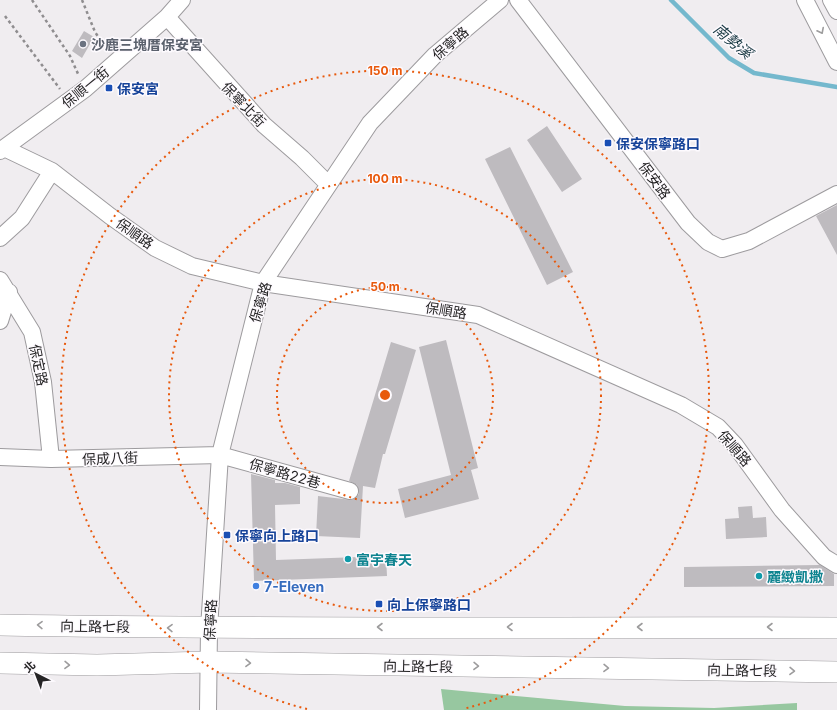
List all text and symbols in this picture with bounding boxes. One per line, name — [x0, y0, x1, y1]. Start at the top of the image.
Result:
water label: 南勢溪 — [710, 19, 758, 64]
street label: 保寧路 — [429, 23, 471, 63]
one-way arrow — [816, 27, 824, 34]
place label: 沙鹿三塊厝保安宮 — [91, 36, 203, 53]
marker: 沙鹿三塊厝保安宮 — [78, 39, 88, 49]
street label: 保順一街 — [58, 63, 112, 111]
text: 150 m — [368, 63, 402, 78]
street label: 保寧北街 — [218, 78, 270, 130]
place label: 保安宮 — [117, 80, 159, 97]
marker: 保安宮 — [104, 83, 114, 93]
place label: 保安保寧路口 — [616, 135, 700, 152]
marker: 保安保寧路口 — [603, 138, 613, 148]
street label: 保安路 — [636, 158, 674, 202]
text: 100 m — [367, 171, 403, 186]
street label: 保順路 — [113, 214, 157, 252]
street label: 保寧路 — [246, 279, 274, 325]
text: 50 m — [370, 279, 400, 294]
street label: 保順路 — [424, 298, 468, 322]
street label: 保定路 — [26, 343, 52, 387]
centre of rings — [378, 388, 392, 402]
street label: 保順路 — [715, 427, 755, 469]
street label: 保成八街 — [82, 449, 138, 467]
street label: 保寧路22巷 — [248, 455, 322, 491]
place label: 保寧向上路口 — [235, 527, 319, 544]
marker: 保寧向上路口 — [222, 530, 232, 540]
place label: 富宇春天 — [356, 551, 412, 568]
marker: 富宇春天 — [343, 554, 353, 564]
place label: 麗緻凱撒 — [767, 568, 823, 585]
marker: 麗緻凱撒 — [754, 571, 764, 581]
place label: 7-Eleven — [264, 578, 324, 595]
marker: 7-Eleven — [251, 581, 261, 591]
place label: 向上保寧路口 — [387, 596, 471, 613]
street label: 保寧路 — [200, 599, 220, 641]
marker: 向上保寧路口 — [374, 599, 384, 609]
street label: 向上路七段 — [60, 617, 130, 635]
one-way arrow — [37, 621, 43, 630]
one-way arrow — [377, 623, 383, 631]
one-way arrow — [507, 623, 513, 631]
one-way arrow — [637, 623, 643, 631]
one-way arrow — [767, 623, 773, 631]
one-way arrow — [167, 624, 173, 632]
north arrow — [16, 654, 56, 694]
street label: 向上路七段 — [383, 657, 453, 675]
text: 北 — [21, 658, 38, 675]
one-way arrow — [245, 659, 251, 667]
one-way arrow — [64, 661, 70, 669]
street label: 向上路七段 — [707, 661, 777, 679]
one-way arrow — [473, 662, 479, 670]
one-way arrow — [603, 664, 609, 672]
one-way arrow — [789, 667, 795, 675]

